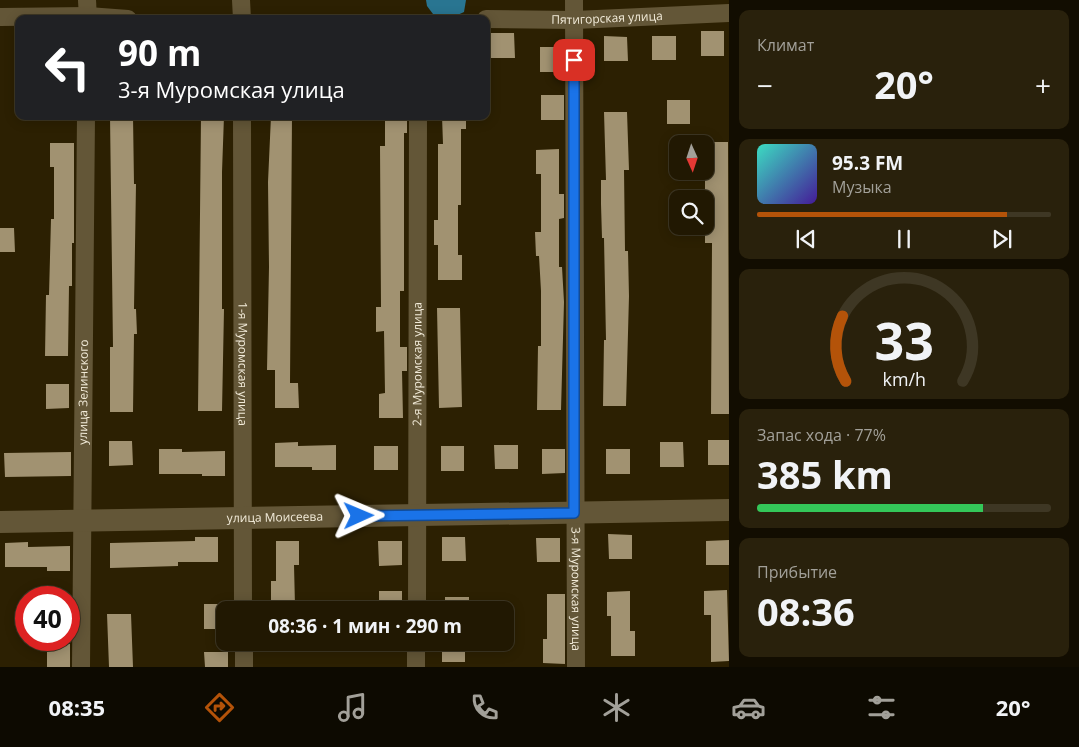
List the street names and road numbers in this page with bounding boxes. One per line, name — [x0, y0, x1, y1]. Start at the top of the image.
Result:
street label: Пятигорская улица — [551, 7, 663, 28]
street label: 1-я Муромская улица — [234, 302, 252, 426]
street label: 2-я Муромская улица — [408, 302, 426, 426]
street label: улица Зелинского — [74, 339, 92, 445]
street label: улица Моисеева — [227, 508, 323, 526]
street label: 3-я Муромская улица — [568, 527, 585, 651]

